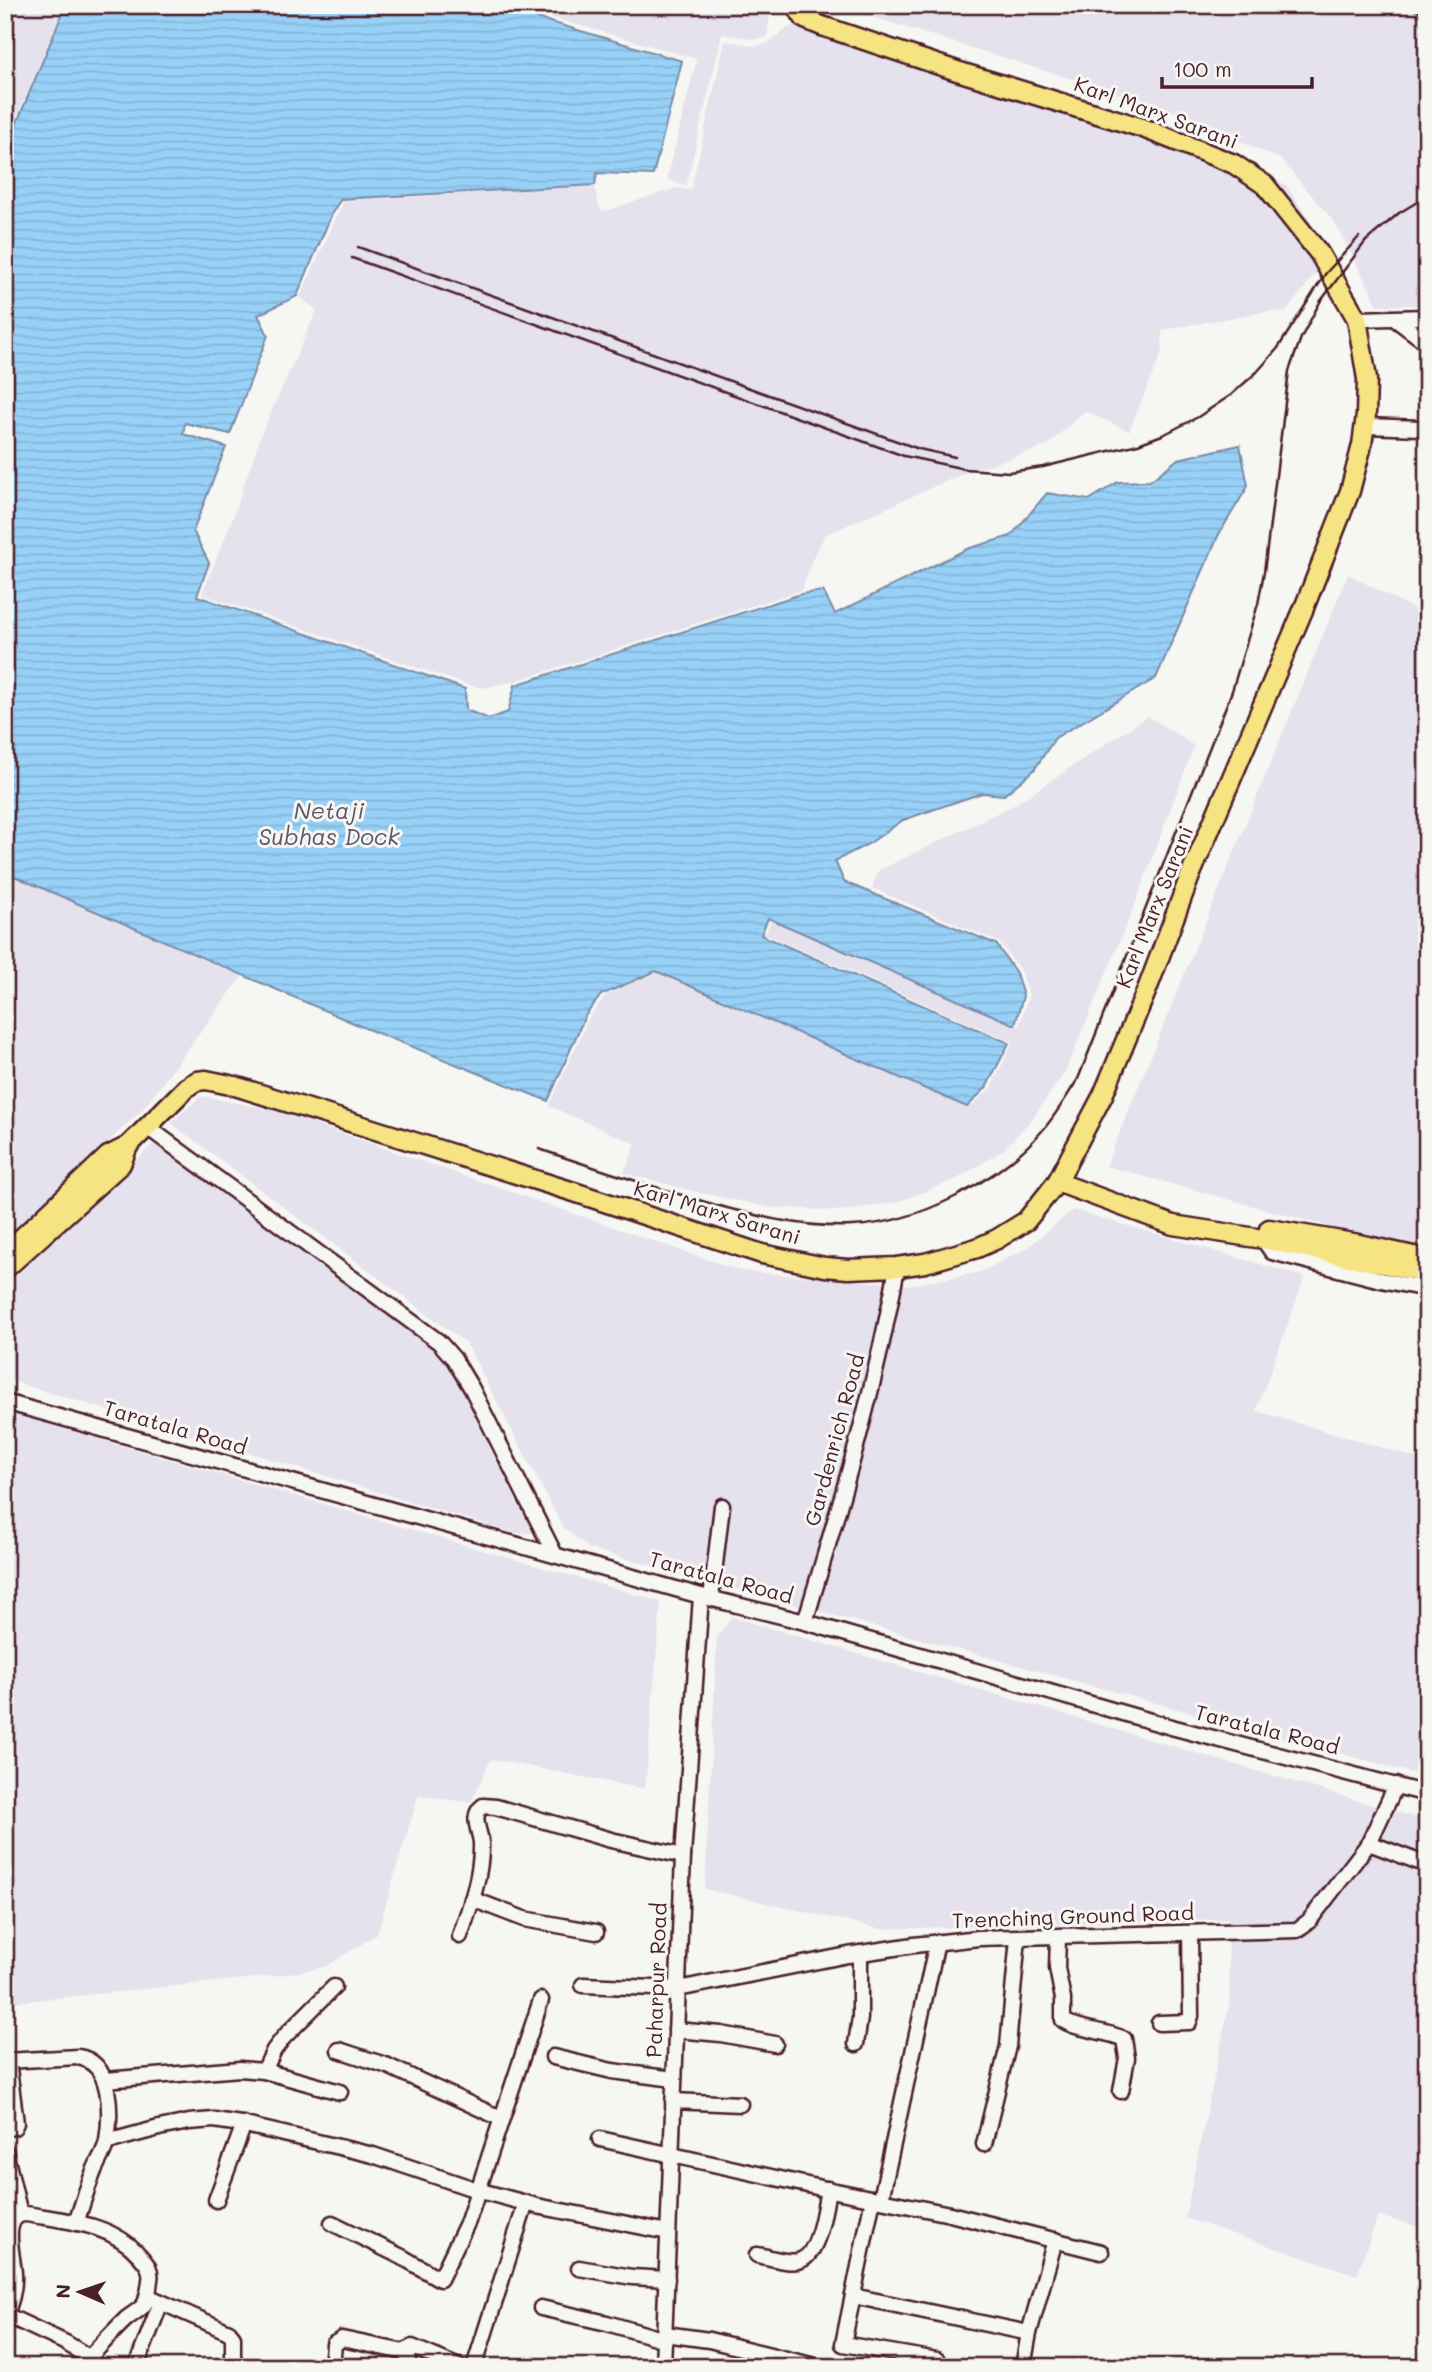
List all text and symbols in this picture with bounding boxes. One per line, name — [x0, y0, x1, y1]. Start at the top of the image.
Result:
scale bar — [1162, 46, 1313, 90]
text: 100 m — [1173, 55, 1232, 82]
street label: Karl Marx Sarani — [1071, 69, 1242, 154]
water label: Netaji Subhas Dock — [258, 795, 400, 851]
street label: Karl Marx Sarani — [1109, 821, 1198, 992]
street label: Karl Marx Sarani — [631, 1173, 804, 1250]
street label: Gardenrich Road — [798, 1350, 870, 1529]
street label: Taratala Road — [100, 1393, 250, 1460]
street label: Taratala Road — [646, 1544, 796, 1609]
street label: Taratala Road — [1192, 1698, 1342, 1760]
street label: Trenching Ground Road — [952, 1898, 1194, 1933]
street label: Paharpur Road — [639, 1902, 672, 2058]
north arrow — [46, 2256, 116, 2326]
text: N — [50, 2284, 75, 2299]

